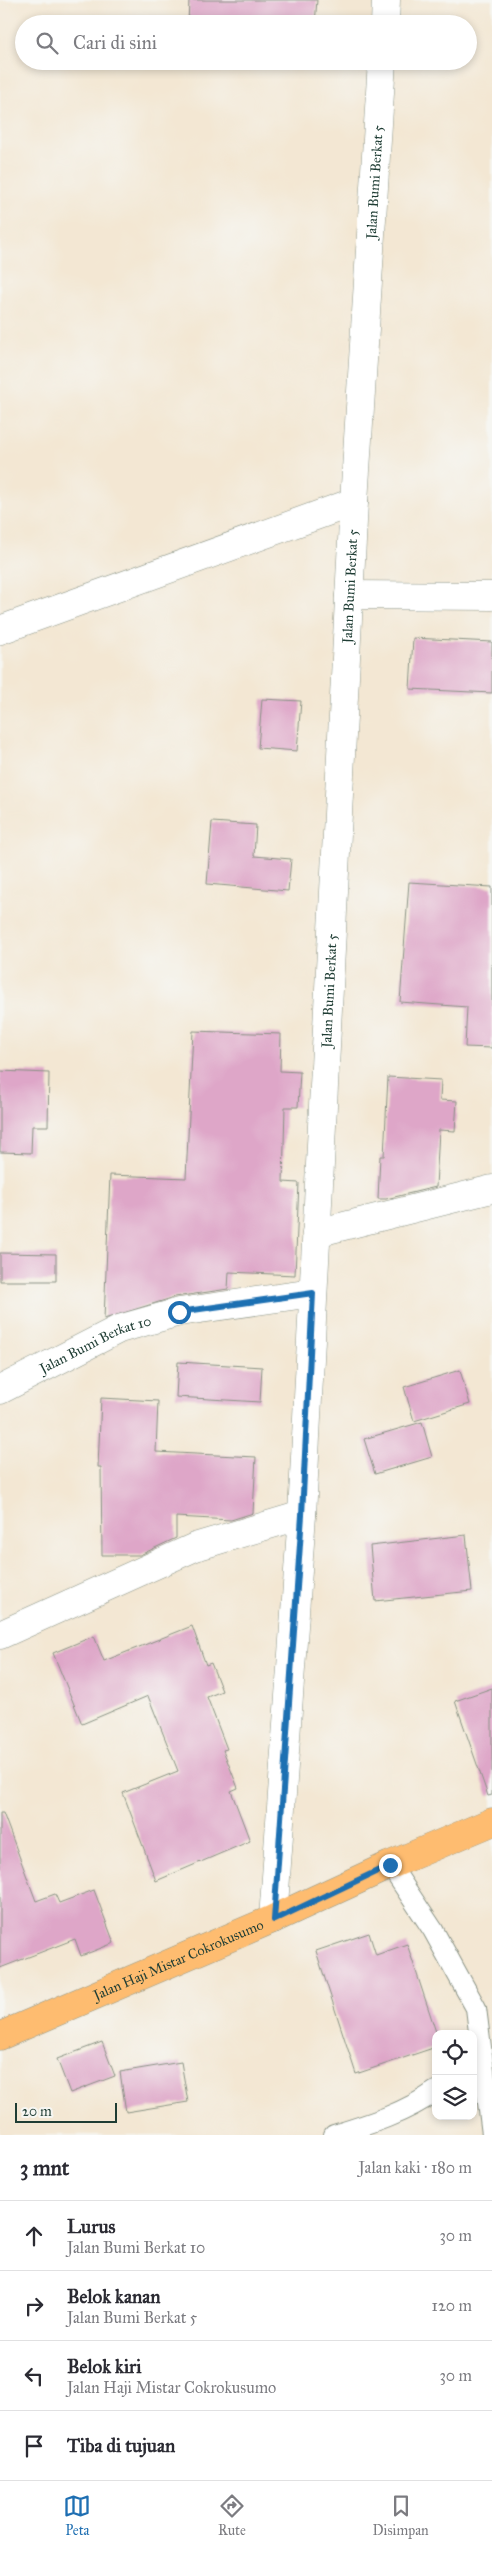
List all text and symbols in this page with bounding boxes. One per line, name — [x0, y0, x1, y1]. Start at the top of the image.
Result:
search box — [15, 15, 477, 70]
icon: search — [33, 29, 61, 57]
text: Cari di sini — [73, 31, 157, 54]
street label: Jalan Bumi Berkat 5 — [363, 124, 387, 242]
street label: Jalan Bumi Berkat 5 — [339, 528, 362, 646]
street label: Jalan Bumi Berkat 5 — [318, 933, 341, 1050]
route start — [168, 1301, 191, 1324]
street label: Jalan Bumi Berkat 10 — [35, 1312, 153, 1379]
route end — [379, 1854, 402, 1877]
street label: Jalan Haji Mistar Cokrokusumo — [89, 1916, 266, 2006]
map controls — [432, 2030, 477, 2120]
button: locate — [432, 2030, 477, 2075]
button: layers — [432, 2075, 477, 2120]
scale bar — [15, 2100, 118, 2123]
text: 20 m — [22, 2103, 52, 2120]
text: 3 mnt — [20, 2155, 69, 2181]
text: Jalan kaki · 180 m — [359, 2158, 472, 2177]
text: Lurus — [67, 2215, 115, 2238]
icon: ahead — [20, 2222, 48, 2250]
text: 30 m — [439, 2226, 472, 2245]
text: Jalan Bumi Berkat 10 — [67, 2238, 205, 2257]
text: Belok kanan — [67, 2285, 161, 2308]
icon: right — [20, 2292, 48, 2320]
text: 120 m — [432, 2296, 472, 2315]
text: Jalan Bumi Berkat 5 — [67, 2308, 197, 2327]
text: Belok kiri — [67, 2355, 141, 2378]
icon: left — [20, 2362, 48, 2390]
text: 30 m — [439, 2366, 472, 2385]
text: Jalan Haji Mistar Cokrokusumo — [67, 2378, 276, 2397]
icon: arrive — [20, 2432, 48, 2460]
text: Tiba di tujuan — [67, 2434, 175, 2457]
tab: Peta — [63, 2492, 91, 2539]
tab: Rute — [218, 2492, 246, 2539]
tab: Disimpan — [373, 2492, 429, 2539]

